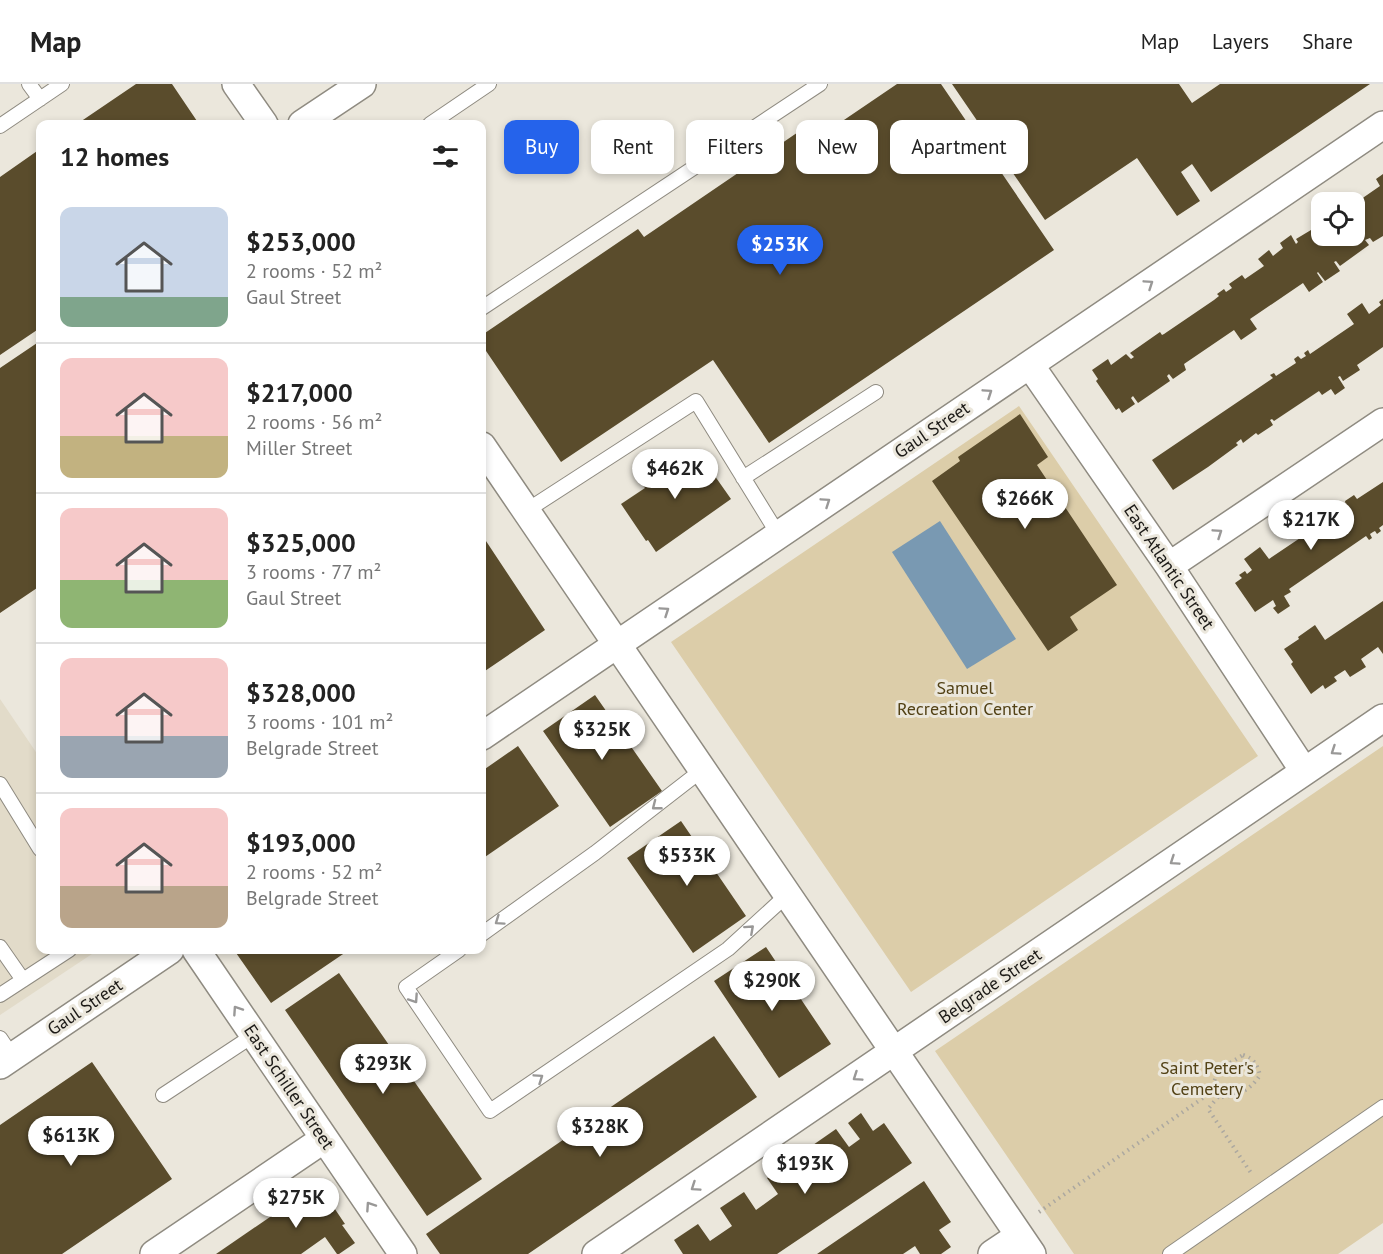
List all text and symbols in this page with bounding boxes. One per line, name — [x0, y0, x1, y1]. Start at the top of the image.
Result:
text: Map — [30, 23, 81, 60]
text: Map — [1141, 28, 1179, 55]
text: Layers — [1212, 28, 1269, 55]
text: Share — [1302, 28, 1353, 55]
chip: Buy — [504, 120, 579, 174]
chip: Rent — [591, 120, 674, 174]
chip: Filters — [686, 120, 784, 174]
chip: New — [796, 120, 878, 174]
chip: Apartment — [890, 120, 1028, 174]
text: 12 homes — [60, 140, 169, 173]
icon: filters — [429, 140, 462, 173]
map controls — [1311, 192, 1365, 246]
button: locate — [1311, 192, 1365, 246]
text: $253,000 — [246, 225, 356, 258]
pin: $253K — [738, 225, 822, 276]
icon: home — [108, 231, 180, 303]
text: $253K — [751, 231, 809, 257]
text: 2 rooms · 52 m² — [246, 258, 382, 284]
one-way arrow — [1143, 280, 1154, 291]
text: Gaul Street — [246, 284, 341, 310]
text: $217,000 — [246, 376, 353, 409]
icon: home — [108, 382, 180, 454]
one-way arrow — [981, 389, 992, 400]
street label: Gaul Street — [890, 396, 974, 463]
text: 2 rooms · 56 m² — [246, 409, 382, 435]
text: Miller Street — [246, 435, 352, 461]
pin: $462K — [633, 449, 717, 500]
text: $462K — [646, 455, 704, 481]
pin: $266K — [983, 479, 1067, 530]
text: $266K — [996, 485, 1054, 511]
one-way arrow — [820, 498, 831, 509]
street label: East Atlantic Street — [1119, 500, 1220, 634]
pin: $217K — [1269, 500, 1353, 551]
text: $217K — [1282, 506, 1340, 532]
text: $325,000 — [246, 526, 356, 559]
one-way arrow — [1211, 529, 1222, 540]
icon: home — [108, 532, 180, 604]
text: 3 rooms · 77 m² — [246, 559, 381, 585]
text: Gaul Street — [246, 585, 341, 611]
one-way arrow — [658, 607, 669, 618]
text: $328,000 — [246, 676, 356, 709]
park label: Samuel Recreation Center — [897, 676, 1033, 720]
icon: home — [108, 682, 180, 754]
text: 3 rooms · 101 m² — [246, 709, 393, 735]
pin: $325K — [560, 710, 644, 761]
text: $325K — [573, 716, 631, 742]
text: Belgrade Street — [246, 735, 378, 761]
one-way arrow — [1330, 743, 1341, 754]
one-way arrow — [651, 798, 662, 809]
text: $193,000 — [246, 826, 356, 859]
icon: home — [108, 832, 180, 904]
pin: $533K — [645, 836, 729, 887]
text: $533K — [658, 842, 716, 868]
one-way arrow — [1169, 853, 1180, 864]
text: 2 rooms · 52 m² — [246, 859, 382, 885]
text: Belgrade Street — [246, 885, 378, 911]
one-way arrow — [494, 914, 505, 925]
one-way arrow — [743, 925, 754, 936]
street label: Belgrade Street — [934, 943, 1046, 1028]
pin: $290K — [730, 961, 814, 1012]
text: $290K — [743, 967, 801, 993]
street label: Gaul Street — [43, 973, 127, 1040]
one-way arrow — [407, 993, 419, 1003]
one-way arrow — [233, 1005, 244, 1016]
street label: East Schiller Street — [239, 1020, 340, 1154]
pin: $293K — [341, 1044, 425, 1095]
text: $293K — [354, 1050, 412, 1076]
park label: Saint Peter's Cemetery — [1160, 1056, 1254, 1100]
one-way arrow — [852, 1070, 863, 1081]
one-way arrow — [533, 1074, 544, 1085]
pin: $328K — [558, 1107, 642, 1158]
text: $328K — [571, 1113, 629, 1139]
pin: $613K — [29, 1116, 113, 1167]
text: $613K — [42, 1122, 100, 1148]
pin: $193K — [763, 1144, 847, 1195]
text: $193K — [776, 1150, 834, 1176]
pin: $275K — [254, 1178, 338, 1229]
one-way arrow — [691, 1180, 702, 1191]
text: $275K — [267, 1184, 325, 1210]
one-way arrow — [366, 1201, 377, 1212]

